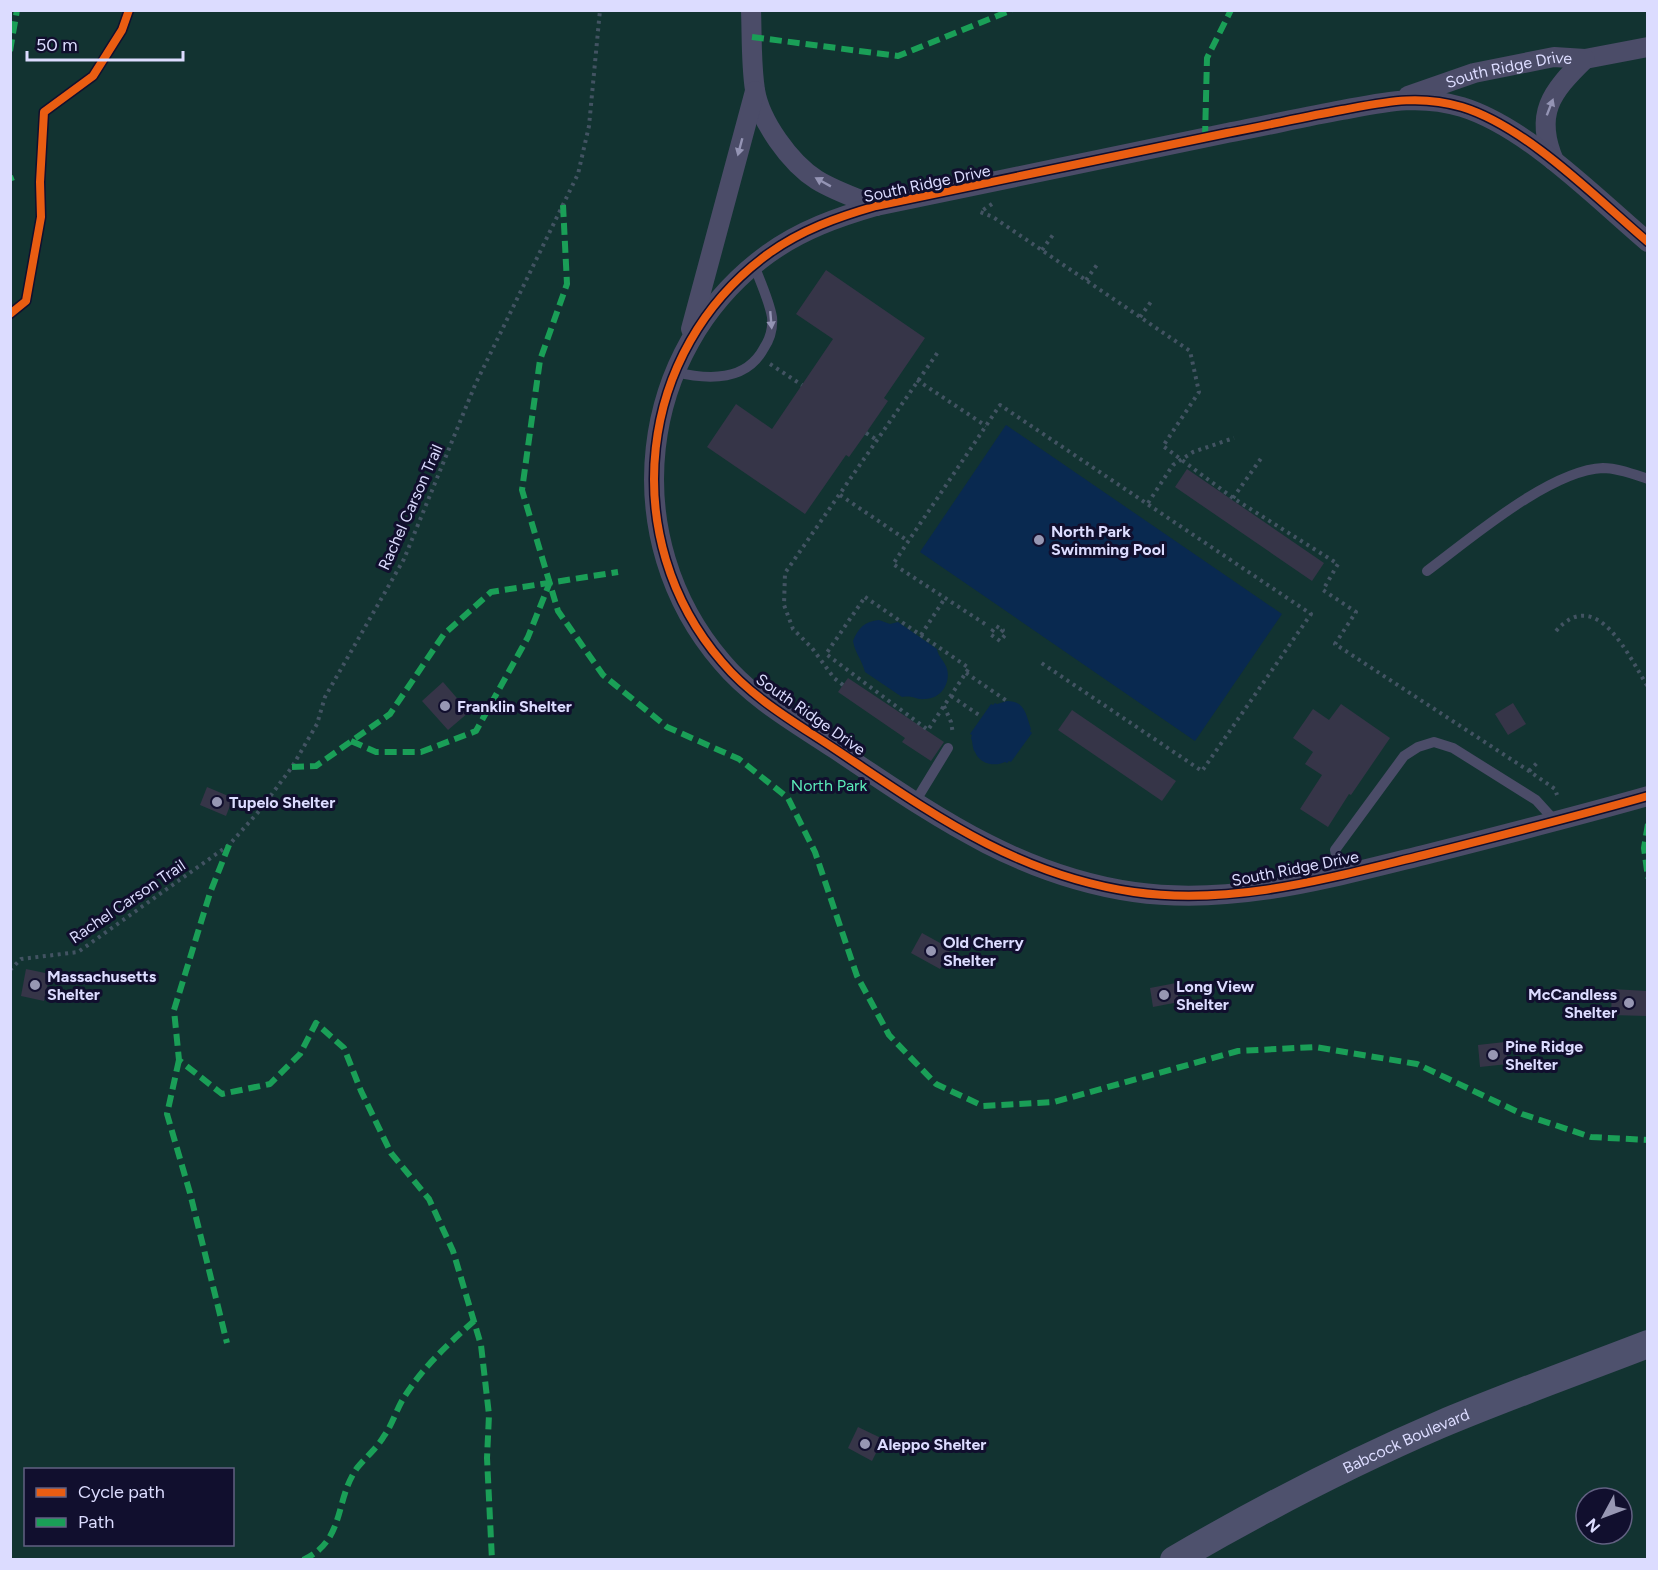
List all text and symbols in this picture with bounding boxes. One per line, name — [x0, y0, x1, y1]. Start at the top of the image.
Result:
scale bar — [27, 24, 183, 62]
text: 50 m — [36, 34, 78, 56]
street label: South Ridge Drive — [1443, 48, 1573, 92]
one-way arrow — [1545, 97, 1555, 115]
one-way arrow — [735, 139, 744, 157]
street label: South Ridge Drive — [862, 161, 992, 206]
one-way arrow — [815, 177, 831, 188]
one-way arrow — [766, 311, 775, 330]
street label: Rachel Carson Trail — [374, 441, 447, 573]
place label: North Park Swimming Pool — [1051, 522, 1165, 559]
marker: North Park Swimming Pool — [1032, 533, 1046, 547]
street label: South Ridge Drive — [752, 670, 869, 759]
place label: Franklin Shelter — [457, 697, 572, 716]
marker: Franklin Shelter — [438, 699, 452, 713]
park label: North Park — [791, 776, 867, 795]
place label: Tupelo Shelter — [229, 793, 335, 812]
marker: Tupelo Shelter — [210, 795, 224, 809]
street label: South Ridge Drive — [1230, 847, 1361, 890]
street label: Rachel Carson Trail — [66, 856, 189, 947]
place label: Old Cherry Shelter — [943, 933, 1025, 970]
marker: Old Cherry Shelter — [924, 944, 938, 958]
place label: Massachusetts Shelter — [47, 967, 157, 1004]
place label: Long View Shelter — [1176, 977, 1255, 1014]
marker: Massachusetts Shelter — [28, 978, 42, 992]
place label: McCandless Shelter — [1528, 985, 1618, 1022]
marker: Long View Shelter — [1157, 988, 1171, 1002]
marker: McCandless Shelter — [1622, 996, 1636, 1010]
place label: Pine Ridge Shelter — [1505, 1037, 1583, 1074]
marker: Pine Ridge Shelter — [1486, 1048, 1500, 1062]
street label: Babcock Boulevard — [1340, 1405, 1472, 1478]
place label: Aleppo Shelter — [877, 1435, 986, 1454]
marker: Aleppo Shelter — [858, 1437, 872, 1451]
legend — [24, 1468, 234, 1546]
text: Cycle path — [78, 1481, 165, 1503]
north arrow — [1574, 1486, 1634, 1546]
text: Path — [78, 1511, 114, 1533]
text: N — [1582, 1515, 1604, 1536]

